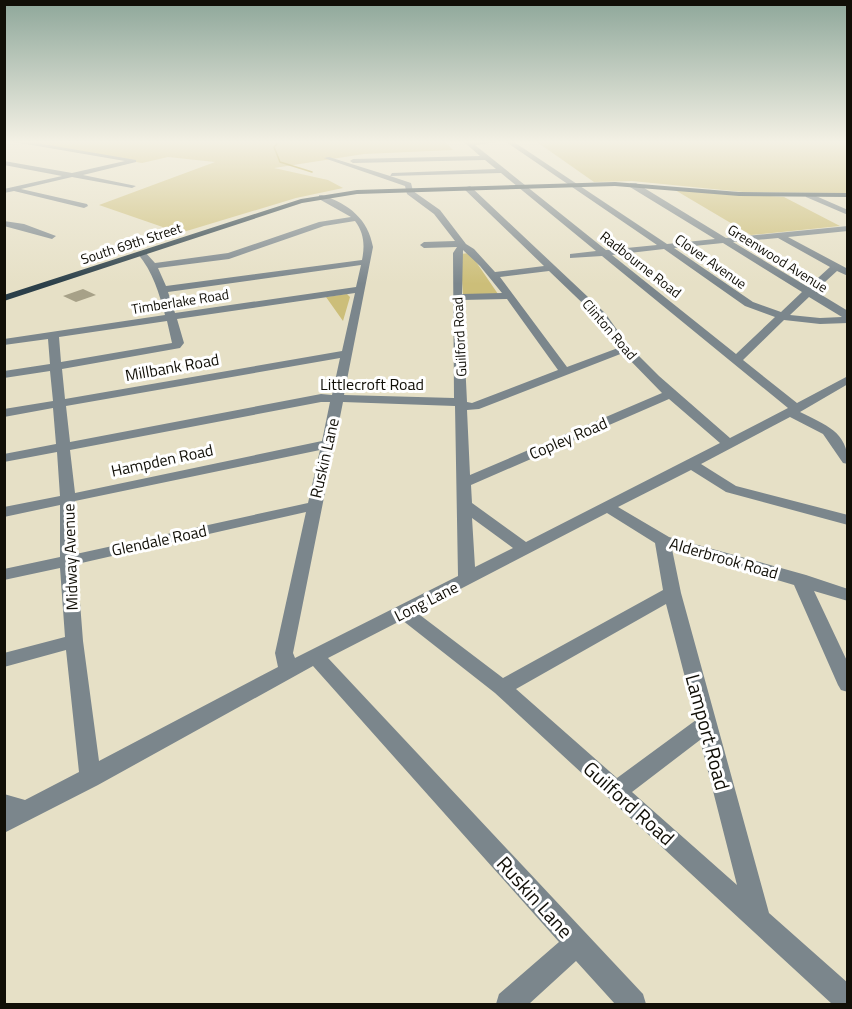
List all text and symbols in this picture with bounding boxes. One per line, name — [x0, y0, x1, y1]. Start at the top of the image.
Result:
street label: South 69th Street — [78, 217, 184, 269]
street label: Greenwood Avenue — [724, 219, 832, 297]
street label: Radbourne Road — [596, 226, 686, 302]
street label: Clover Avenue — [671, 228, 751, 294]
street label: Timberlake Road — [130, 283, 230, 319]
street label: Clinton Road — [578, 294, 642, 364]
street label: Guilford Road — [446, 297, 472, 377]
street label: Millbank Road — [123, 347, 221, 387]
street label: Littlecroft Road — [320, 372, 424, 396]
street label: Copley Road — [525, 411, 611, 465]
street label: Ruskin Lane — [303, 416, 345, 500]
street label: Hampden Road — [109, 437, 215, 483]
street label: Midway Avenue — [56, 503, 84, 611]
street label: Glendale Road — [109, 518, 209, 562]
street label: Alderbrook Road — [667, 531, 781, 585]
street label: Long Lane — [390, 575, 462, 627]
street label: Lamport Road — [678, 670, 738, 794]
street label: Guilford Road — [576, 753, 682, 853]
street label: Ruskin Lane — [489, 849, 581, 945]

